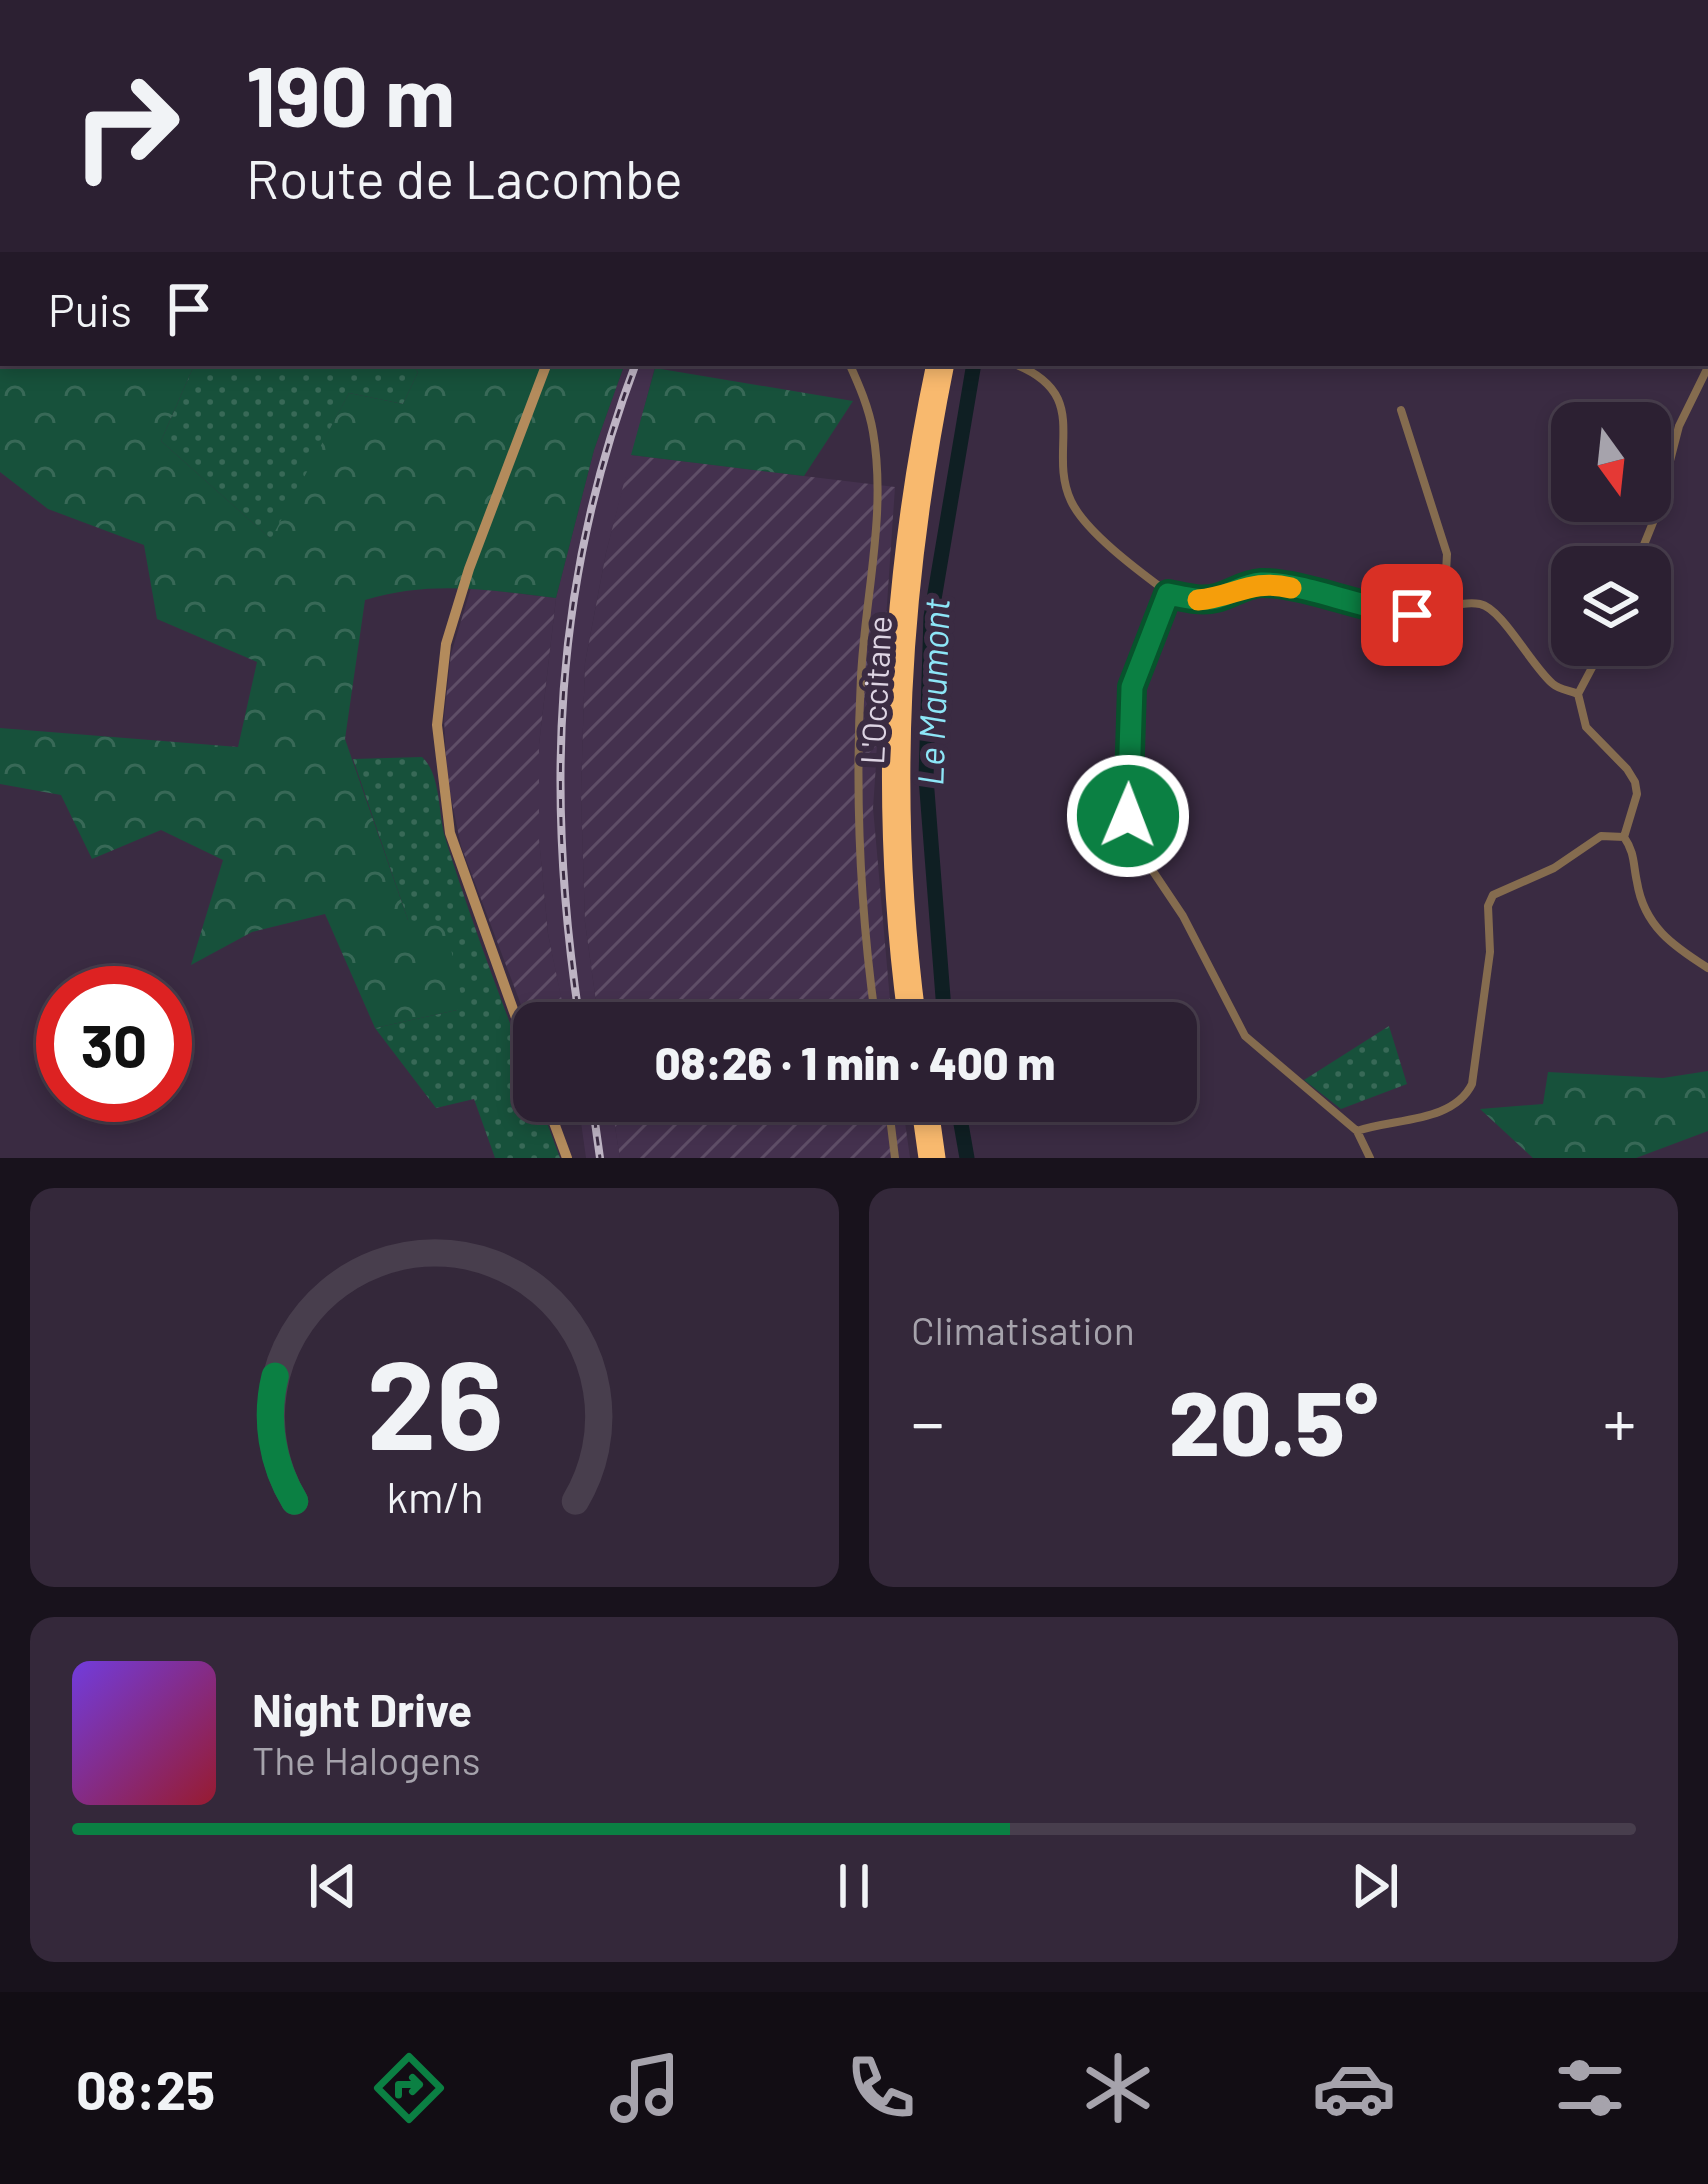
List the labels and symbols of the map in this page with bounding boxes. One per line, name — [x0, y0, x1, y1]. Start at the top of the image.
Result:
north arrow — [1551, 402, 1671, 522]
pin — [1361, 564, 1463, 666]
water label: Le Maumont — [907, 597, 957, 786]
street label: L'Occitane — [851, 615, 899, 765]
position arrow — [1065, 753, 1191, 879]
speed limit sign: 30 — [36, 966, 192, 1122]

